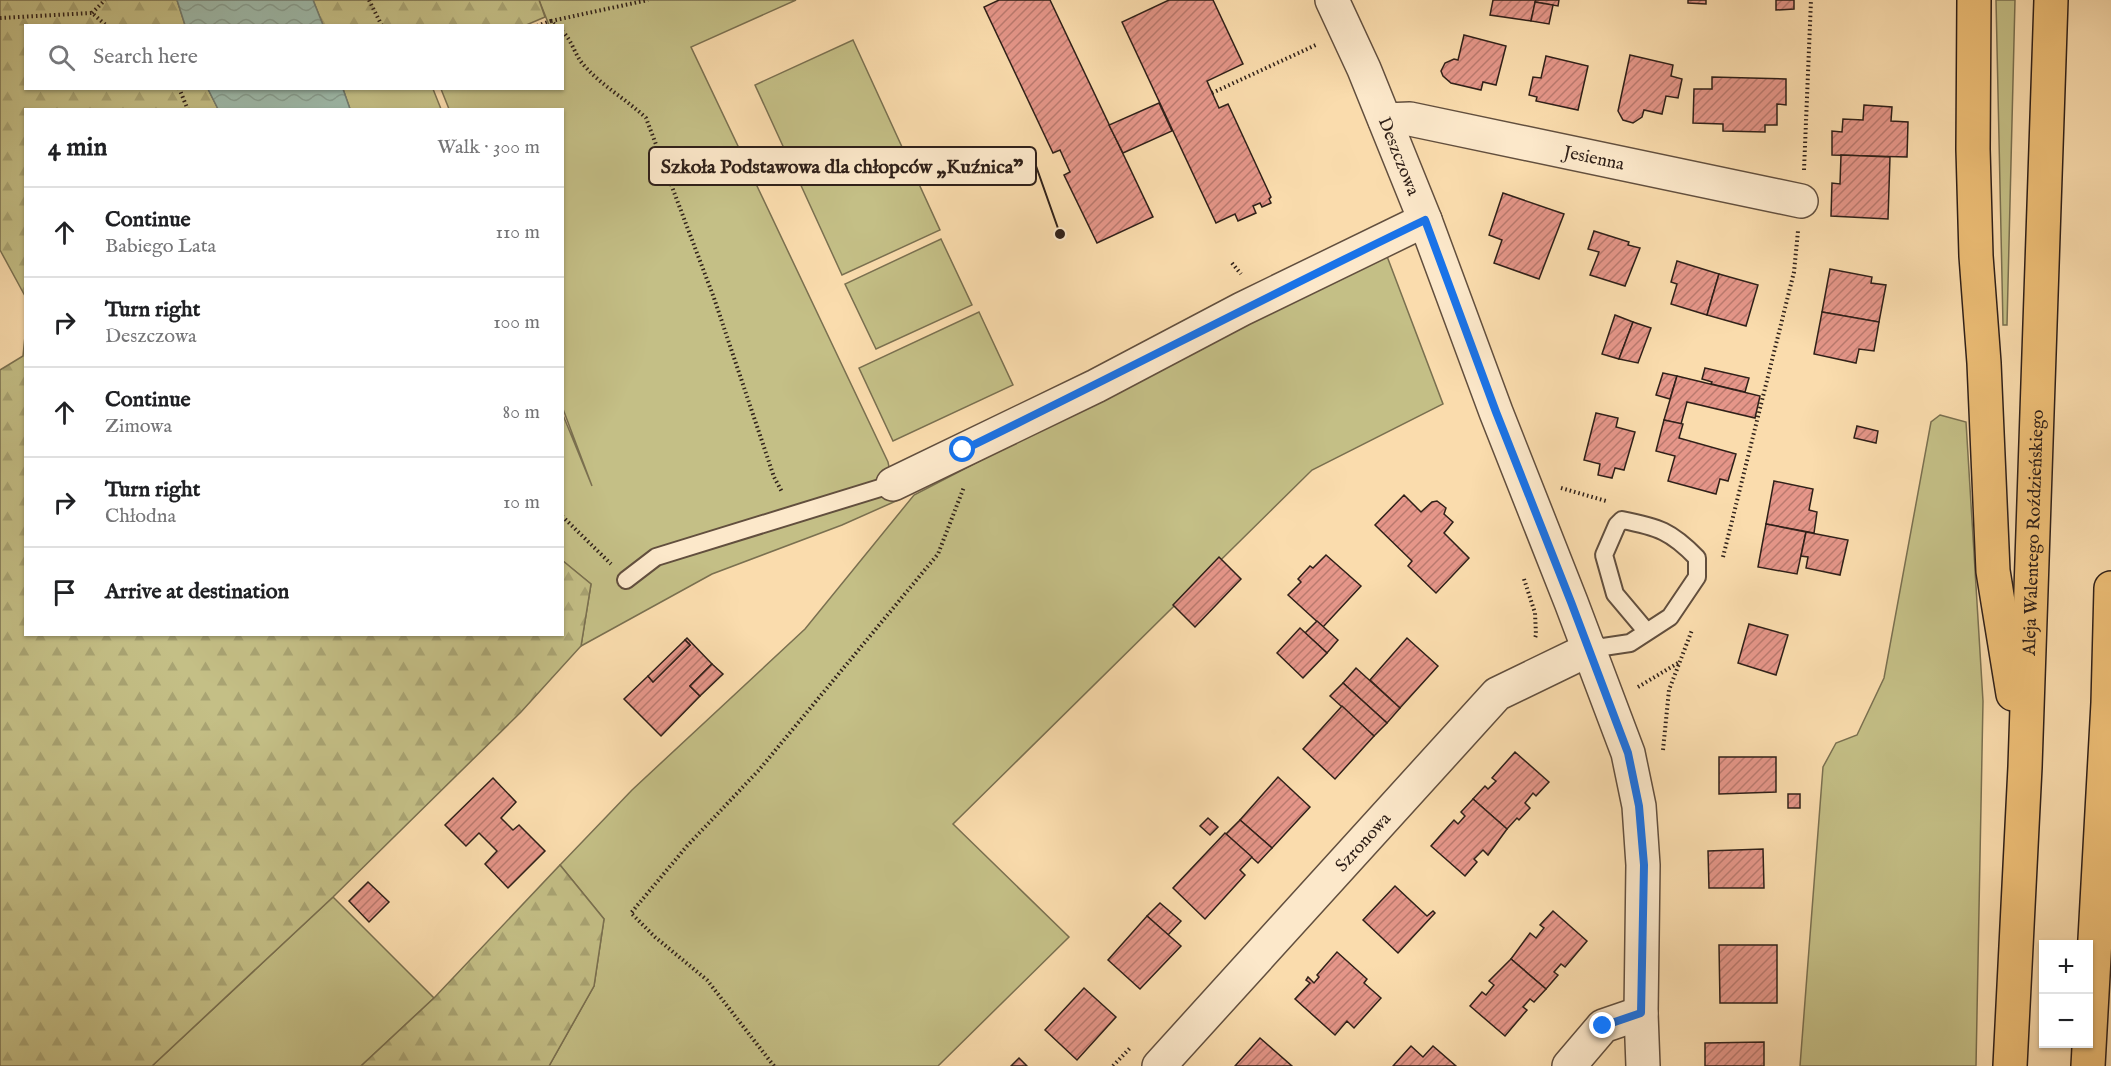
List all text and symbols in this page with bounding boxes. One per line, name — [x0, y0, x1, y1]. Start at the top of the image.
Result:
search box — [24, 24, 564, 90]
icon: search — [45, 41, 78, 74]
text: Search here — [93, 43, 198, 71]
street label: Deszczowa — [1372, 114, 1424, 199]
text: 4 min — [48, 131, 107, 164]
text: Walk · 300 m — [437, 135, 540, 160]
street label: Jesienna — [1559, 141, 1626, 177]
callout: Szkoła Podstawowa dla chłopców „Kuźnica” — [649, 147, 1036, 185]
text: Szkoła Podstawowa dla chłopców „Kuźnica” — [661, 155, 1023, 180]
text: Continue — [105, 206, 191, 234]
icon: ahead — [48, 216, 81, 249]
text: 110 m — [496, 220, 540, 245]
text: Babiego Lata — [105, 234, 216, 259]
text: Turn right — [105, 296, 200, 324]
icon: right — [48, 306, 81, 339]
text: 100 m — [493, 310, 540, 335]
text: Deszczowa — [105, 324, 197, 349]
text: Continue — [105, 386, 191, 414]
icon: ahead — [48, 396, 81, 429]
text: 80 m — [503, 400, 540, 425]
street label: Aleja Walentego Roździeńskiego — [2019, 409, 2050, 657]
text: Zimowa — [105, 414, 172, 439]
route start — [949, 436, 975, 462]
text: Turn right — [105, 476, 200, 504]
icon: right — [48, 486, 81, 519]
text: 10 m — [503, 490, 540, 515]
text: Chłodna — [105, 504, 176, 529]
icon: arrive — [48, 576, 81, 609]
text: Arrive at destination — [105, 578, 289, 606]
street label: Szronowa — [1331, 808, 1397, 877]
map controls — [2039, 940, 2093, 1048]
button: + — [2039, 940, 2093, 994]
button: − — [2039, 994, 2093, 1048]
route end — [1589, 1012, 1615, 1038]

